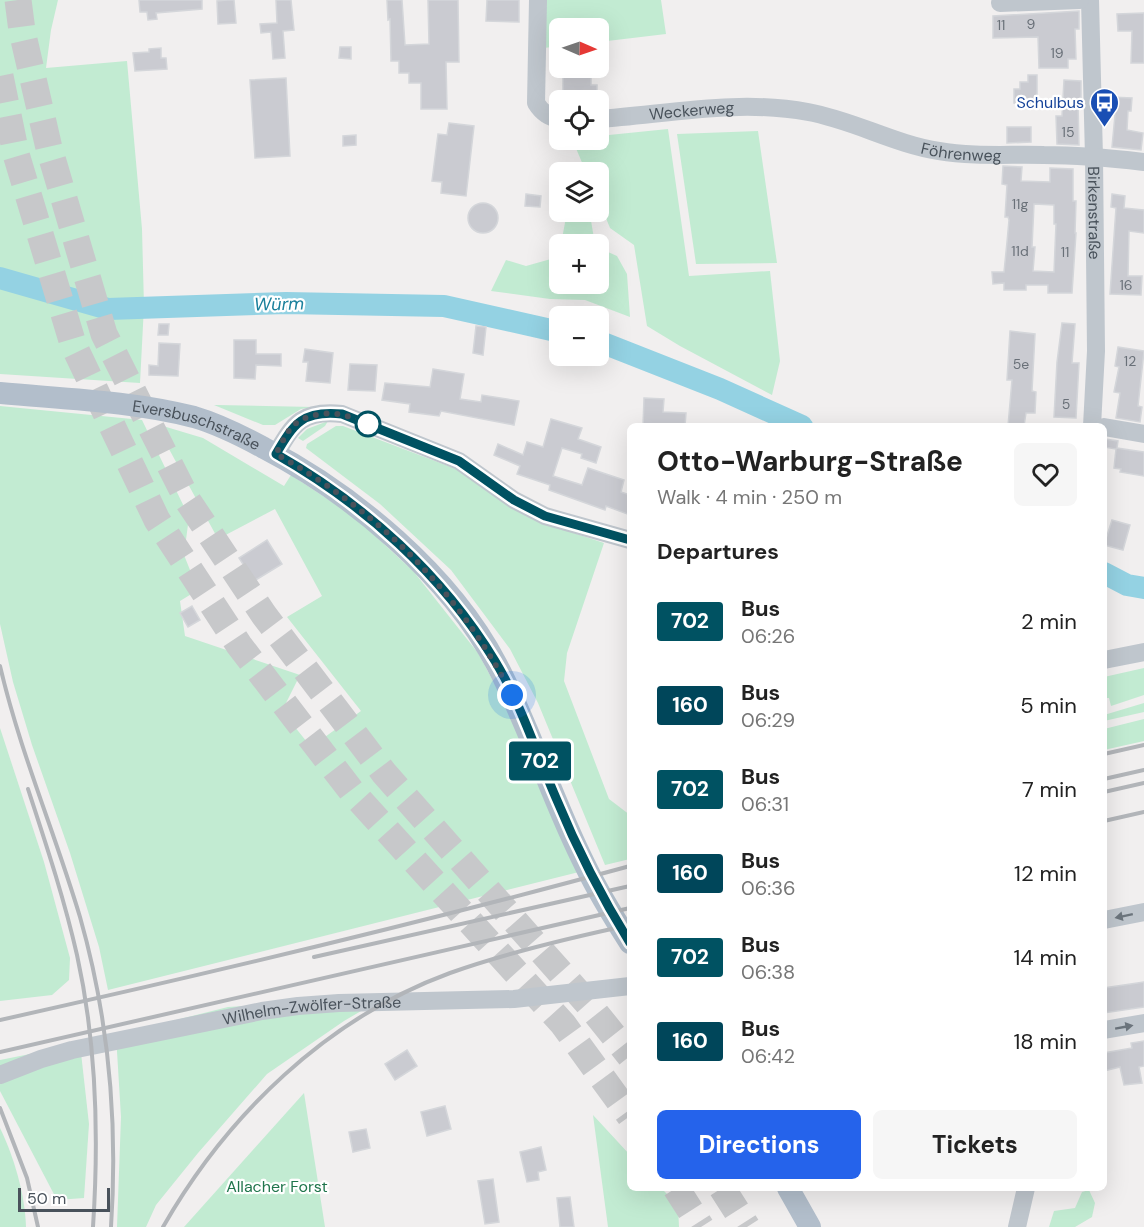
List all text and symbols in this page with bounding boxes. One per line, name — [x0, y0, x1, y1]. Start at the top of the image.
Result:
house number: 9 — [1027, 15, 1036, 33]
house number: 11 — [997, 16, 1005, 34]
north arrow — [549, 18, 609, 78]
map controls — [549, 18, 609, 366]
house number: 19 — [1050, 44, 1064, 62]
bus stop icon: Schulbus — [1089, 86, 1121, 128]
button: locate — [549, 90, 609, 150]
place label: Schulbus — [1016, 92, 1084, 113]
street label: Weckerweg — [648, 97, 735, 125]
house number: 15 — [1062, 123, 1074, 141]
street label: Föhrenweg — [919, 137, 1002, 165]
button: layers — [549, 162, 609, 222]
street label: Birkenstraße — [1084, 166, 1106, 260]
house number: 11g — [1012, 195, 1028, 213]
button: + — [549, 234, 609, 294]
house number: 11d — [1011, 242, 1029, 260]
house number: 11 — [1061, 243, 1069, 261]
house number: 16 — [1119, 276, 1133, 294]
water label: Würm — [254, 292, 304, 316]
button: − — [549, 306, 609, 366]
house number: 12 — [1124, 352, 1136, 370]
house number: 5e — [1013, 355, 1029, 373]
street label: Eversbuschstraße — [131, 395, 264, 455]
house number: 5 — [1062, 395, 1070, 413]
unlabelled marker — [355, 411, 381, 437]
text: Otto-Warburg-Straße — [657, 443, 963, 480]
button: heart — [1014, 443, 1077, 506]
text: Walk · 4 min · 250 m — [657, 484, 842, 510]
text: Departures — [657, 537, 779, 566]
text: Bus — [741, 594, 780, 623]
text: 702 — [671, 607, 709, 635]
text: 2 min — [1021, 607, 1077, 636]
text: 06:26 — [741, 623, 795, 649]
text: Bus — [741, 678, 780, 707]
your location — [497, 680, 527, 710]
text: 160 — [672, 691, 708, 719]
text: 5 min — [1020, 691, 1077, 720]
text: 06:29 — [741, 707, 795, 733]
line badge: 702 — [506, 742, 574, 780]
text: 702 — [521, 747, 559, 775]
text: Bus — [741, 762, 780, 791]
text: 702 — [671, 775, 709, 803]
text: 7 min — [1022, 775, 1077, 804]
text: 06:31 — [741, 791, 789, 817]
text: Bus — [741, 846, 780, 875]
text: 160 — [672, 859, 708, 887]
text: 12 min — [1014, 859, 1077, 888]
text: 06:36 — [741, 875, 796, 901]
one-way arrow — [1114, 912, 1133, 921]
text: Bus — [741, 930, 780, 959]
text: 702 — [671, 943, 709, 971]
text: 14 min — [1013, 943, 1077, 972]
text: 06:38 — [741, 959, 795, 985]
street label: Wilhelm-Zwölfer-Straße — [221, 991, 401, 1029]
text: Bus — [741, 1014, 780, 1043]
one-way arrow — [1115, 1022, 1134, 1031]
text: 160 — [672, 1027, 708, 1055]
text: 18 min — [1013, 1027, 1077, 1056]
text: 06:42 — [741, 1043, 795, 1069]
button: Directions — [657, 1110, 861, 1179]
button: Tickets — [873, 1110, 1077, 1179]
park label: Allacher Forst — [226, 1176, 328, 1197]
scale bar — [18, 1185, 110, 1212]
text: 50 m — [27, 1188, 66, 1209]

